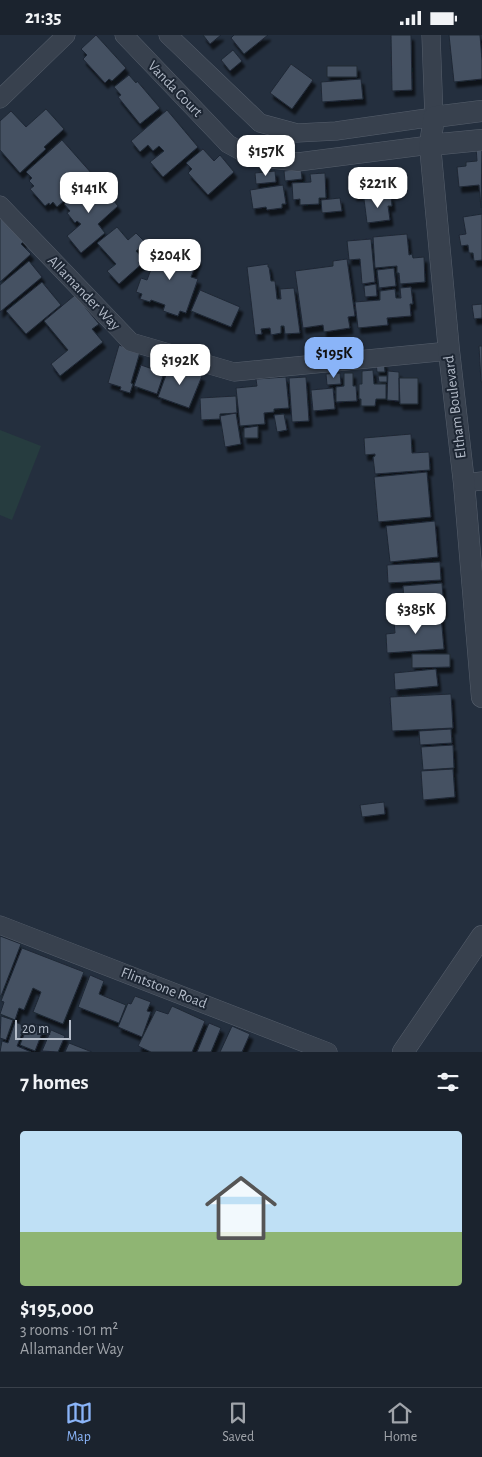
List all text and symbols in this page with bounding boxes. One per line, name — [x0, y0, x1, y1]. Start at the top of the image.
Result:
text: 21:35 — [25, 8, 62, 27]
street label: Vanda Court — [145, 58, 205, 120]
pin: $157K — [231, 135, 301, 177]
text: $157K — [248, 143, 284, 159]
pin: $221K — [343, 167, 413, 209]
pin: $141K — [54, 171, 124, 214]
text: $221K — [359, 175, 397, 191]
text: $141K — [71, 180, 107, 196]
pin: $204K — [135, 239, 205, 281]
text: $204K — [150, 247, 190, 263]
street label: Allamander Way — [45, 253, 124, 334]
pin: $195K — [299, 337, 369, 379]
pin: $192K — [145, 343, 215, 386]
text: $195K — [316, 345, 352, 361]
text: $192K — [161, 352, 199, 368]
street label: Eltham Boulevard — [441, 354, 469, 459]
pin: $385K — [381, 593, 451, 635]
text: $385K — [397, 601, 435, 617]
street label: Flintstone Road — [119, 965, 209, 1011]
scale bar — [15, 1017, 71, 1040]
text: 20 m — [22, 1022, 49, 1036]
icon: filters — [434, 1068, 462, 1096]
text: 7 homes — [20, 1072, 89, 1093]
icon: home — [196, 1163, 286, 1253]
text: $195,000 — [20, 1298, 94, 1319]
text: 3 rooms · 101 m² — [20, 1322, 118, 1338]
text: Allamander Way — [20, 1341, 124, 1357]
tab: Map — [65, 1399, 93, 1446]
tab: Saved — [222, 1399, 254, 1446]
tab: Home — [384, 1399, 417, 1446]

